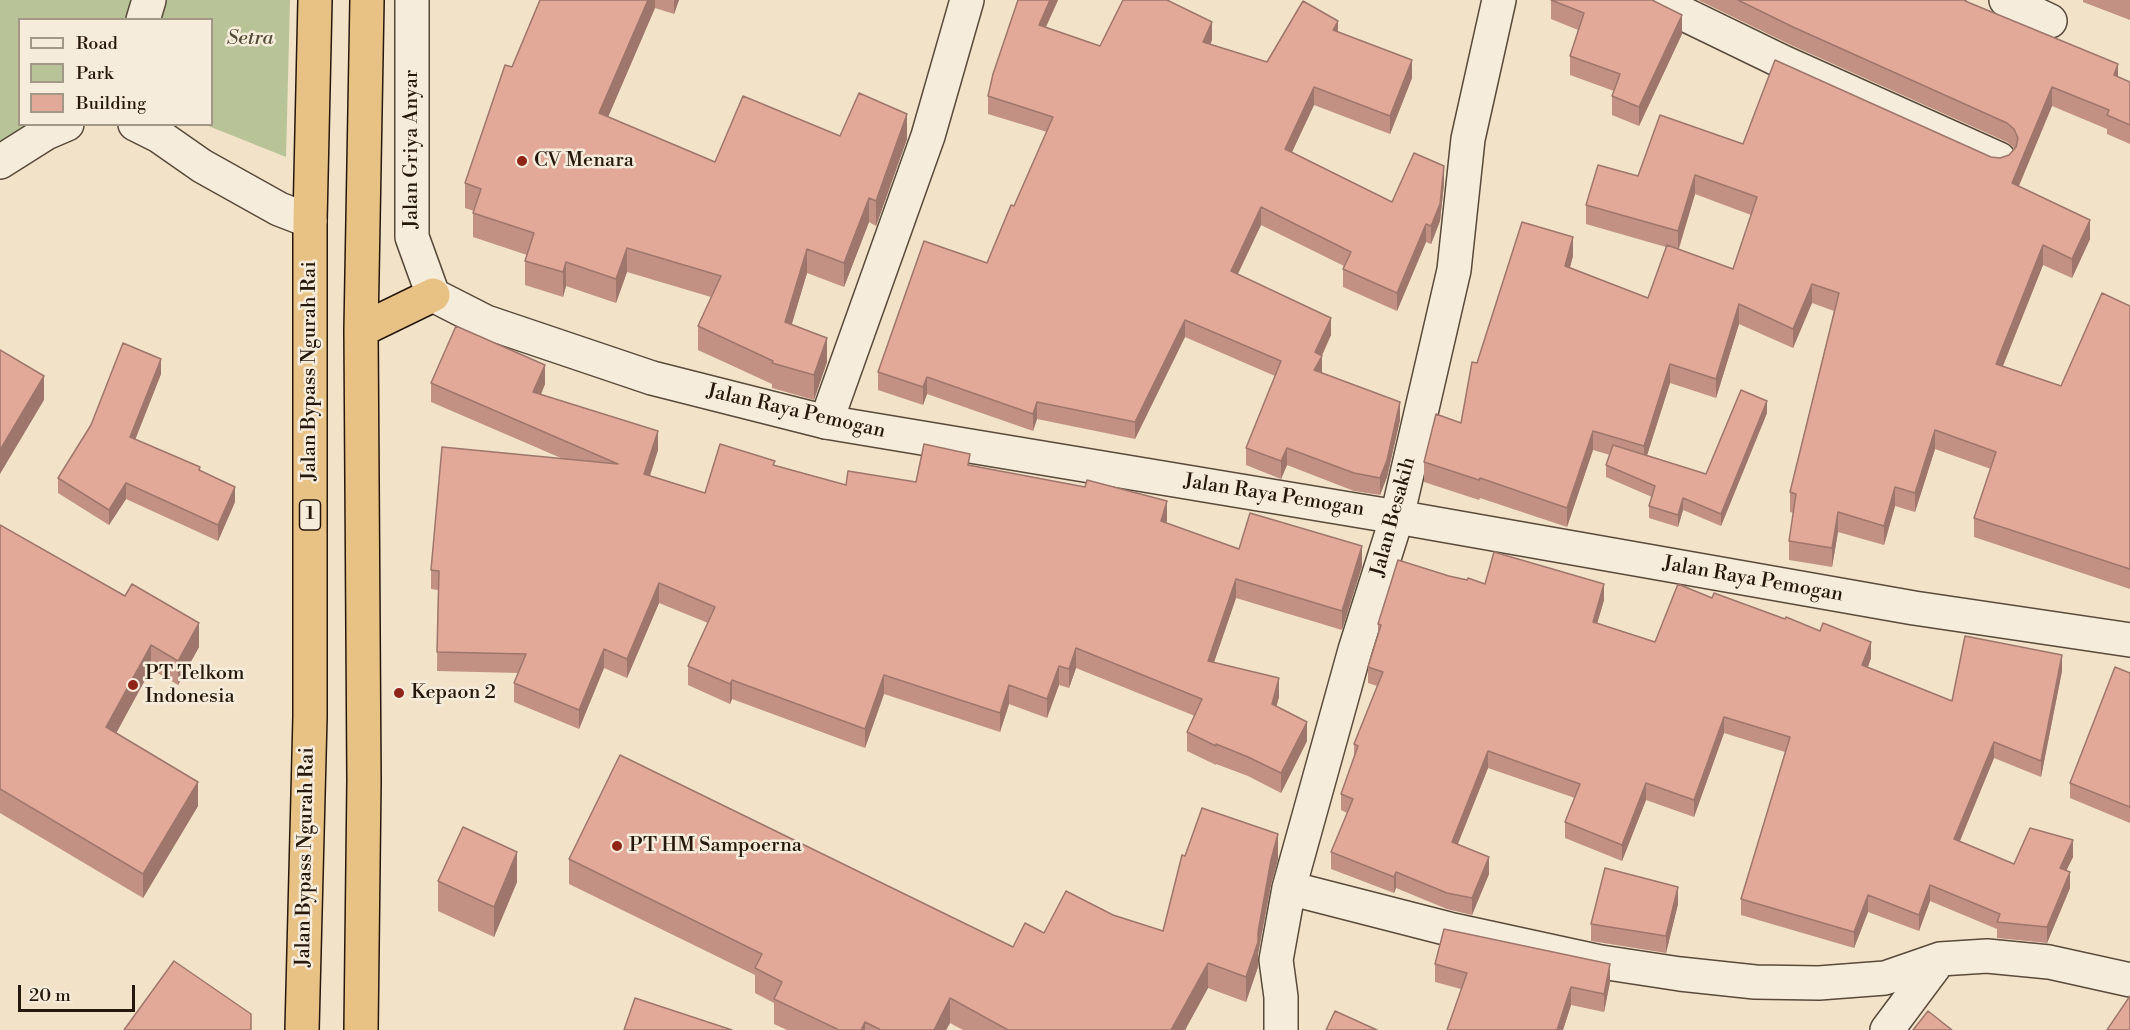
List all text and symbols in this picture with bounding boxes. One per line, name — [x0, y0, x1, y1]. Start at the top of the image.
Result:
legend — [18, 18, 213, 126]
park label: Setra — [227, 27, 273, 51]
text: Road — [76, 32, 118, 55]
text: Park — [76, 62, 113, 85]
street label: Jalan Griya Anyar — [400, 70, 424, 228]
text: Building — [76, 92, 146, 115]
place label: CV Menara — [534, 149, 634, 173]
marker: CV Menara — [515, 154, 529, 168]
street label: Jalan Bypass Ngurah Rai — [298, 261, 322, 481]
street label: Jalan Raya Pemogan — [704, 380, 888, 444]
street label: Jalan Besakih — [1367, 455, 1421, 579]
street label: Jalan Raya Pemogan — [1182, 470, 1366, 522]
road number: 1 — [300, 500, 320, 530]
street label: Jalan Raya Pemogan — [1661, 552, 1845, 608]
place label: PT Telkom Indonesia — [145, 662, 244, 709]
marker: PT Telkom Indonesia — [126, 678, 140, 692]
place label: Kepaon 2 — [411, 681, 496, 705]
marker: Kepaon 2 — [392, 686, 406, 700]
street label: Jalan Bypass Ngurah Rai — [292, 747, 320, 967]
place label: PT HM Sampoerna — [629, 834, 802, 858]
marker: PT HM Sampoerna — [610, 839, 624, 853]
scale bar — [21, 973, 138, 1011]
text: 20 m — [29, 984, 71, 1007]

